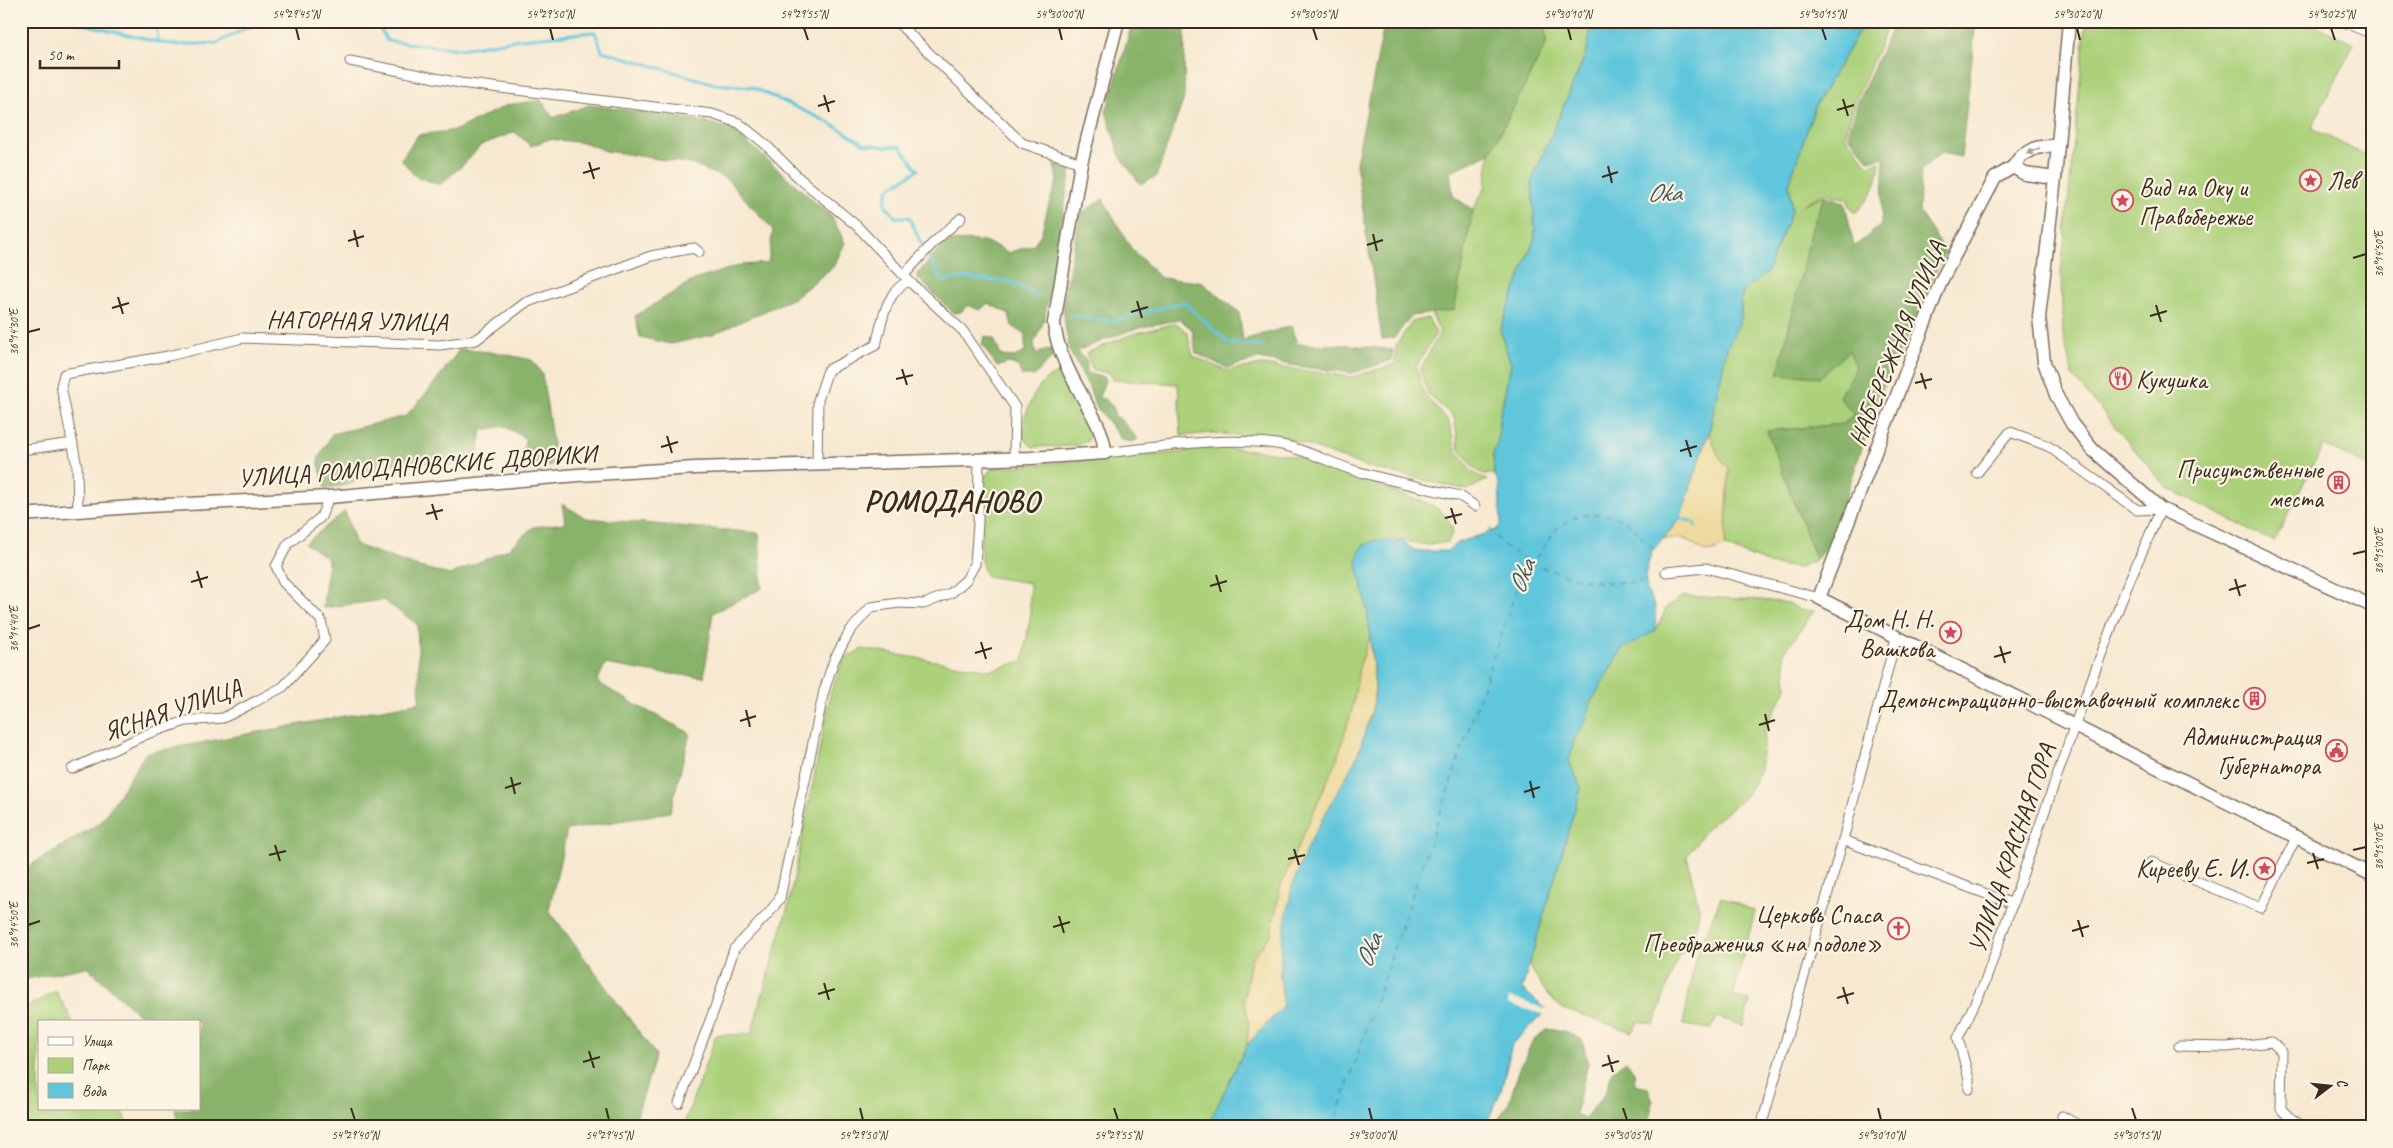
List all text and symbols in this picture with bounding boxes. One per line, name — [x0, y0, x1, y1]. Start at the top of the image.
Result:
text: 54°29'45"N — [272, 6, 321, 22]
text: 54°29'50"N — [526, 6, 575, 22]
text: 54°29'55"N — [780, 6, 829, 22]
text: 54°30'00"N — [1035, 6, 1084, 22]
text: 54°30'05"N — [1289, 6, 1338, 22]
text: 54°30'10"N — [1544, 6, 1593, 22]
text: 54°30'15"N — [1798, 6, 1847, 22]
text: 54°30'20"N — [2053, 6, 2102, 22]
text: 54°30'25"N — [2307, 6, 2356, 22]
scale bar — [40, 38, 119, 70]
text: 50 m — [48, 46, 75, 65]
one-way arrow — [2026, 147, 2040, 155]
place label: Лев — [2327, 165, 2364, 197]
place icon: Лев — [2299, 168, 2323, 192]
place label: Вид на Оку и Правобережье — [2139, 172, 2254, 233]
water label: Oka — [1647, 176, 1684, 209]
place icon: Вид на Оку и Правобережье — [2111, 189, 2135, 213]
text: 36°14'50"E — [2371, 229, 2387, 277]
street label: НАБЕРЕЖНАЯ УЛИЦА — [1841, 236, 1953, 451]
street label: НАГОРНАЯ УЛИЦА — [266, 303, 449, 339]
text: 36°14'30"E — [6, 307, 22, 355]
place label: Кукушка — [2136, 364, 2210, 396]
restaurant icon: Кукушка — [2108, 367, 2132, 391]
street label: УЛИЦА РОМОДАНОВСКИЕ ДВОРИКИ — [237, 437, 601, 494]
place label: Присутственные места — [2177, 454, 2325, 515]
building icon: Присутственные места — [2327, 471, 2351, 495]
district label: РОМОДАНОВО — [864, 482, 1043, 520]
text: 36°15'00"E — [2371, 526, 2387, 574]
water label: Oka — [1500, 552, 1544, 598]
text: 36°14'40"E — [6, 604, 22, 652]
place label: Дом Н. Н. Вашкова — [1844, 604, 1937, 665]
place icon: Дом Н. Н. Вашкова — [1938, 621, 1962, 645]
street label: ЯСНАЯ УЛИЦА — [99, 671, 246, 748]
place label: Демонстрационно-выставочный комплекс — [1878, 684, 2240, 716]
building icon: Демонстрационно-выставочный комплекс — [2243, 687, 2267, 711]
place label: Администрация Губернатора — [2182, 721, 2322, 782]
public building icon: Администрация Губернатора — [2324, 738, 2348, 762]
street label: УЛИЦА КРАСНАЯ ГОРА — [1961, 739, 2063, 957]
text: 36°15'10"E — [2371, 822, 2387, 870]
place label: Кирееву Е. И. — [2136, 853, 2249, 885]
place icon: Кирееву Е. И. — [2253, 856, 2277, 880]
place label: Церковь Спаса Преображения «на подоле» — [1643, 899, 1884, 960]
text: 36°14'50"E — [6, 900, 22, 948]
church icon: Церковь Спаса Преображения «на подоле» — [1886, 916, 1910, 940]
water label: Oka — [1347, 926, 1391, 972]
legend — [38, 1020, 200, 1110]
text: Улица — [82, 1032, 113, 1051]
text: Парк — [82, 1056, 110, 1075]
north arrow — [2306, 1060, 2356, 1110]
text: С — [2333, 1077, 2352, 1090]
text: Вода — [82, 1082, 107, 1101]
text: 54°29'40"N — [331, 1127, 380, 1143]
text: 54°29'45"N — [585, 1127, 634, 1143]
text: 54°29'50"N — [839, 1127, 888, 1143]
text: 54°29'55"N — [1094, 1127, 1143, 1143]
text: 54°30'00"N — [1348, 1127, 1397, 1143]
text: 54°30'05"N — [1603, 1127, 1652, 1143]
text: 54°30'10"N — [1857, 1127, 1906, 1143]
text: 54°30'15"N — [2112, 1127, 2161, 1143]

